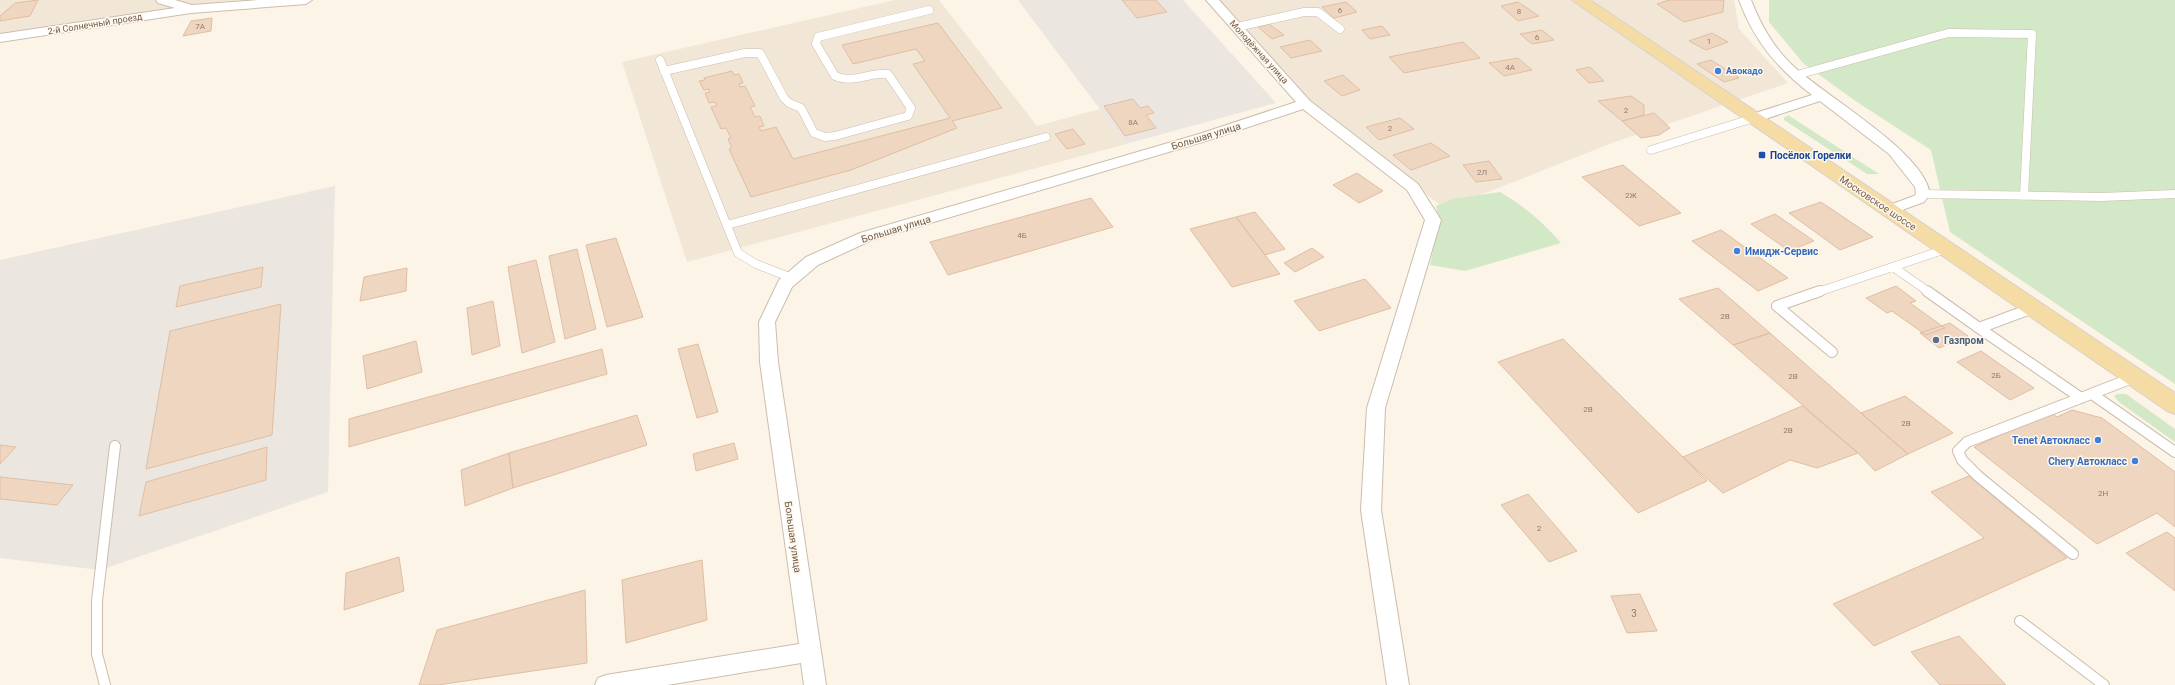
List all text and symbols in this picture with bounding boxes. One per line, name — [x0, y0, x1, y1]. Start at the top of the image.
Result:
house number: 6 — [1338, 6, 1343, 15]
house number: 8 — [1517, 7, 1522, 16]
street label: 2-й Солнечный проезд — [47, 11, 144, 36]
street label: Молодёжная улица — [1228, 18, 1290, 86]
house number: 7А — [195, 22, 206, 31]
house number: 6 — [1535, 33, 1540, 42]
house number: 1 — [1707, 37, 1711, 46]
house number: 4А — [1505, 63, 1516, 72]
marker: Авокадо — [1713, 66, 1723, 76]
place label: Авокадо — [1726, 66, 1763, 76]
house number: 2 — [1624, 106, 1629, 115]
house number: 8А — [1128, 118, 1139, 127]
street label: Большая улица — [1170, 120, 1242, 152]
house number: 2 — [1388, 124, 1393, 133]
marker: Посёлок Горелки — [1757, 150, 1767, 160]
place label: Посёлок Горелки — [1770, 150, 1851, 161]
house number: 2Л — [1477, 168, 1487, 177]
street label: Московское шоссе — [1838, 173, 1918, 233]
house number: 2Ж — [1625, 191, 1638, 200]
street label: Большая улица — [860, 213, 932, 245]
house number: 4Б — [1017, 231, 1027, 240]
marker: Имидж-Сервис — [1732, 246, 1742, 256]
place label: Имидж-Сервис — [1745, 246, 1818, 257]
house number: 2В — [1720, 312, 1730, 321]
marker: Газпром — [1931, 335, 1941, 345]
place label: Газпром — [1944, 335, 1984, 346]
house number: 2Б — [1991, 371, 2001, 380]
house number: 2В — [1788, 372, 1798, 381]
house number: 2В — [1583, 405, 1593, 414]
house number: 2В — [1901, 419, 1911, 428]
house number: 2В — [1783, 426, 1793, 435]
place label: Tenet Автокласс — [2012, 435, 2090, 446]
marker: Tenet Автокласс — [2093, 435, 2103, 445]
place label: Chery Автокласс — [2048, 456, 2127, 467]
marker: Chery Автокласс — [2130, 456, 2140, 466]
house number: 2Н — [2098, 489, 2108, 498]
street label: Большая улица — [783, 501, 803, 573]
house number: 2 — [1537, 524, 1542, 533]
house number: 3 — [1631, 608, 1637, 619]

